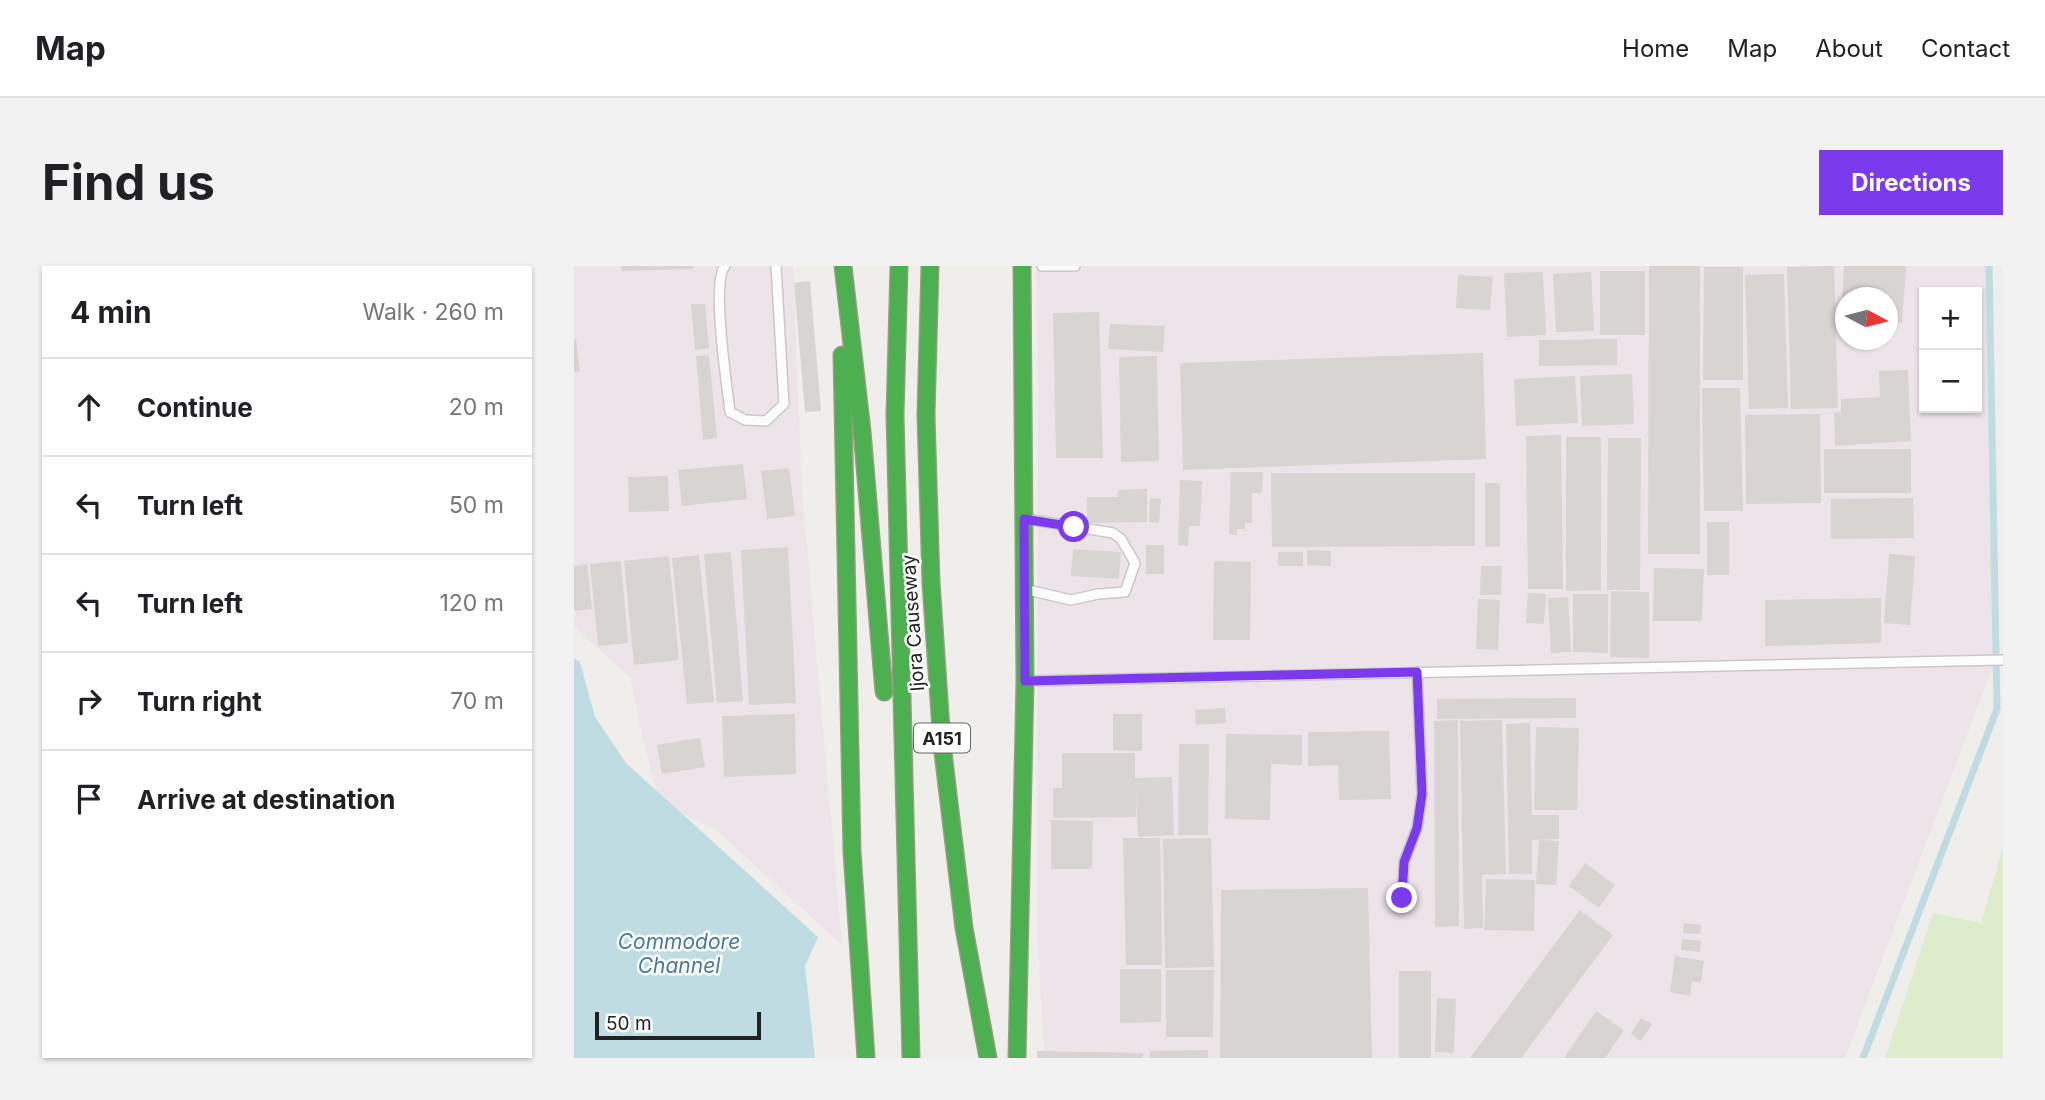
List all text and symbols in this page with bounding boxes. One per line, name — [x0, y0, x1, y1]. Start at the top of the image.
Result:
text: Map — [35, 28, 106, 68]
text: Home — [1622, 34, 1689, 63]
text: Map — [1727, 34, 1777, 63]
text: About — [1815, 34, 1883, 63]
text: Contact — [1921, 34, 2010, 63]
button: Directions — [1819, 150, 2003, 215]
text: Find us — [42, 153, 215, 212]
north arrow — [1835, 287, 1898, 350]
map controls — [1919, 287, 1982, 413]
button: + — [1919, 287, 1982, 350]
text: 4 min — [70, 294, 152, 330]
text: Walk · 260 m — [362, 298, 504, 326]
button: − — [1919, 350, 1982, 413]
icon: ahead — [70, 388, 108, 426]
text: Continue — [137, 392, 253, 423]
text: 20 m — [449, 393, 504, 421]
icon: left — [70, 486, 108, 524]
text: Turn left — [137, 490, 243, 521]
text: 50 m — [449, 491, 504, 519]
route start — [1058, 511, 1089, 542]
street label: Ijora Causeway — [897, 553, 929, 692]
icon: left — [70, 584, 108, 622]
text: Turn left — [137, 588, 243, 619]
text: 120 m — [439, 589, 504, 617]
icon: right — [70, 682, 108, 720]
text: Turn right — [137, 686, 262, 717]
text: 70 m — [450, 687, 504, 715]
road number: A151 — [914, 724, 970, 752]
icon: arrive — [70, 780, 108, 818]
text: Arrive at destination — [137, 784, 396, 815]
route end — [1386, 882, 1417, 913]
water label: Commodore Channel — [618, 929, 740, 978]
scale bar — [595, 1009, 761, 1041]
text: 50 m — [606, 1012, 652, 1035]

